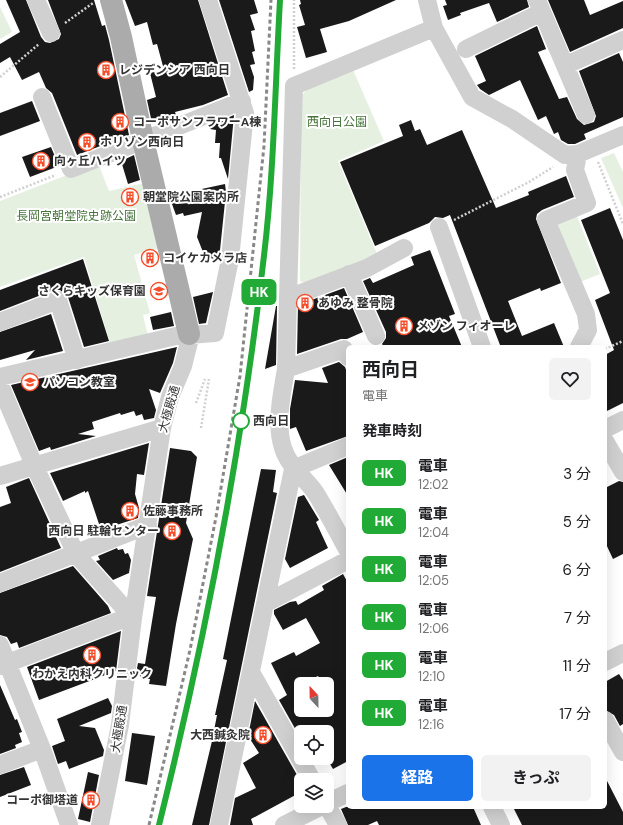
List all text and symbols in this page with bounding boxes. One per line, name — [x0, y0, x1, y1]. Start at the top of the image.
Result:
building icon: レジデンシア 西向日 — [96, 60, 116, 80]
place label: レジデンシア 西向日 — [119, 62, 230, 78]
building icon: コーポサンフラワーA棟 — [110, 112, 130, 132]
place label: コーポサンフラワーA棟 — [133, 114, 261, 130]
park label: 西向日公園 — [307, 114, 367, 130]
building icon: ホリゾン西向日 — [77, 132, 97, 152]
place label: ホリゾン西向日 — [100, 134, 184, 150]
building icon: 向ヶ丘ハイツ — [31, 151, 51, 171]
place label: 向ヶ丘ハイツ — [54, 153, 126, 169]
building icon: 朝堂院公園案内所 — [120, 187, 140, 207]
place label: 朝堂院公園案内所 — [143, 189, 239, 205]
park label: 長岡宮朝堂院史跡公園 — [16, 208, 136, 224]
building icon: コイケカメラ店 — [140, 248, 160, 268]
place label: コイケカメラ店 — [163, 250, 247, 266]
line badge: HK — [241, 279, 277, 305]
school or university icon: さくらキッズ保育園 — [149, 281, 169, 301]
place label: さくらキッズ保育園 — [38, 283, 146, 299]
text: HK — [249, 283, 269, 301]
building icon: あゆみ 整骨院 — [295, 293, 315, 313]
place label: あゆみ 整骨院 — [318, 295, 393, 311]
building icon: メゾン フィオーレ — [394, 316, 414, 336]
place label: メゾン フィオーレ — [417, 318, 516, 334]
text: 西向日 — [362, 357, 419, 382]
button: heart — [549, 358, 591, 400]
school or university icon: パソコン教室 — [20, 372, 40, 392]
place label: パソコン教室 — [43, 374, 115, 390]
street label: 大極殿通 — [155, 384, 183, 434]
text: 電車 — [362, 387, 388, 404]
marker: 西向日 — [232, 412, 250, 430]
place label: 西向日 — [253, 413, 289, 429]
text: 発車時刻 — [362, 421, 422, 441]
text: 電車 — [418, 456, 448, 476]
text: HK — [374, 464, 394, 482]
text: 3 分 — [563, 464, 591, 484]
text: 12:02 — [418, 476, 448, 493]
building icon: 佐藤事務所 — [120, 501, 140, 521]
place label: 佐藤事務所 — [143, 503, 203, 519]
text: 電車 — [418, 504, 448, 524]
text: HK — [374, 512, 394, 530]
text: 5 分 — [563, 512, 591, 532]
building icon: 西向日 駐輪センター — [162, 521, 182, 541]
place label: 西向日 駐輪センター — [48, 523, 159, 539]
text: 12:04 — [418, 524, 449, 541]
text: 電車 — [418, 552, 448, 572]
text: HK — [374, 560, 394, 578]
text: 6 分 — [563, 560, 591, 580]
text: 12:05 — [418, 572, 449, 589]
text: 電車 — [418, 600, 448, 620]
text: HK — [374, 608, 394, 626]
text: 7 分 — [564, 608, 591, 628]
text: 12:06 — [418, 620, 449, 637]
building icon: わかえ内科クリニック — [82, 645, 102, 665]
text: 電車 — [418, 648, 448, 668]
text: HK — [374, 656, 394, 674]
text: 11 分 — [563, 656, 591, 676]
place label: わかえ内科クリニック — [32, 666, 152, 682]
text: 12:10 — [418, 668, 445, 685]
north arrow — [294, 677, 334, 717]
map controls — [294, 677, 334, 813]
text: 電車 — [418, 696, 448, 716]
street label: 大極殿通 — [107, 704, 131, 754]
text: HK — [374, 704, 394, 722]
text: 17 分 — [559, 704, 591, 724]
text: 12:16 — [418, 716, 444, 733]
building icon: 大西鍼灸院 — [253, 725, 273, 745]
button: locate — [294, 725, 334, 765]
place label: 大西鍼灸院 — [190, 727, 250, 743]
button: 経路 — [362, 755, 473, 801]
button: きっぷ — [481, 755, 591, 801]
button: layers — [294, 773, 334, 813]
building icon: コーポ御塔道 — [81, 790, 101, 810]
place label: コーポ御塔道 — [6, 792, 78, 808]

